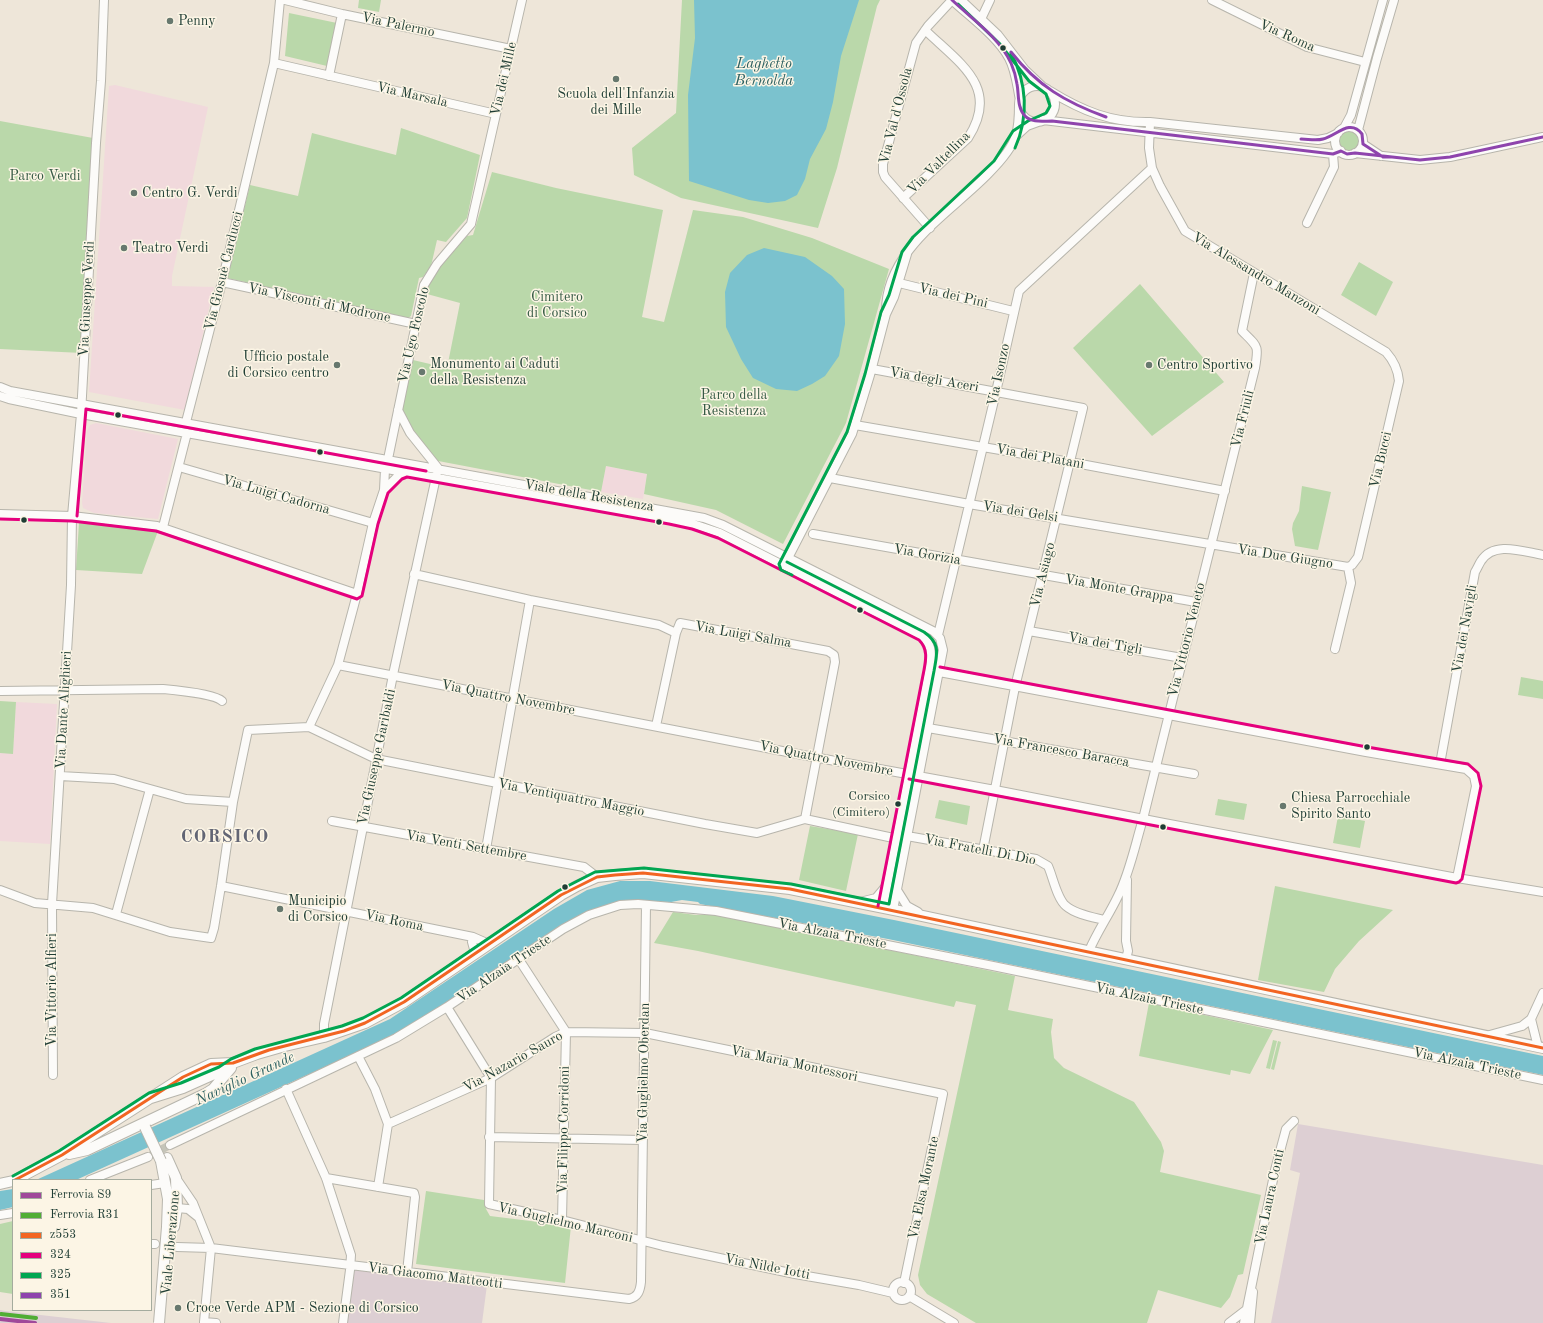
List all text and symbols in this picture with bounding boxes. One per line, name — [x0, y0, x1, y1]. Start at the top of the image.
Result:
street label: Via Palermo — [360, 9, 436, 41]
place label: Penny — [178, 13, 216, 29]
marker: Penny — [165, 16, 175, 26]
street label: Via Roma — [1256, 16, 1318, 56]
street label: Via dei Mille — [487, 40, 521, 118]
unlabelled marker — [998, 43, 1008, 53]
water label: Laghetto Bernolda — [735, 55, 793, 90]
street label: Via Val d'Ossola — [876, 66, 916, 166]
marker: Scuola dell'Infanzia dei Mille — [611, 74, 621, 84]
street label: Via Marsala — [375, 79, 449, 111]
place label: Scuola dell'Infanzia dei Mille — [557, 86, 675, 118]
street label: Via Valtellina — [904, 128, 974, 198]
park label: Parco Verdi — [9, 168, 81, 184]
place label: Centro G. Verdi — [142, 185, 238, 201]
marker: Centro G. Verdi — [129, 188, 139, 198]
street label: Via Giosuè Carducci — [201, 210, 247, 332]
street label: Via Alessandro Manzoni — [1189, 229, 1323, 319]
place label: Teatro Verdi — [132, 240, 209, 256]
street label: Via Giuseppe Verdi — [76, 241, 98, 357]
marker: Teatro Verdi — [119, 243, 129, 253]
street label: Via Visconti di Modrone — [246, 280, 392, 326]
street label: Via dei Pini — [917, 280, 989, 312]
street label: Via Ugo Foscolo — [395, 285, 433, 385]
park label: Cimitero di Corsico — [527, 289, 587, 322]
street label: Via Isonzo — [984, 342, 1014, 408]
place label: Ufficio postale di Corsico centro — [227, 349, 329, 382]
place label: Monumento ai Caduti della Resistenza — [430, 356, 559, 388]
place label: Centro Sportivo — [1157, 357, 1253, 373]
marker: Ufficio postale di Corsico centro — [332, 360, 342, 370]
marker: Centro Sportivo — [1144, 360, 1154, 370]
street label: Via degli Aceri — [888, 364, 980, 396]
marker: Monumento ai Caduti della Resistenza — [417, 367, 427, 377]
park label: Parco della Resistenza — [701, 387, 767, 420]
street label: Via Friuli — [1228, 388, 1258, 450]
unlabelled marker — [113, 410, 123, 420]
street label: Via Bucci — [1366, 430, 1396, 490]
street label: Via dei Platani — [994, 441, 1086, 473]
unlabelled marker — [315, 447, 325, 457]
street label: Via Luigi Cadorna — [220, 472, 332, 518]
street label: Viale della Resistenza — [523, 476, 655, 516]
street label: Via dei Gelsi — [981, 498, 1059, 526]
unlabelled marker — [19, 515, 29, 525]
unlabelled marker — [654, 517, 664, 527]
street label: Via Gorizia — [892, 541, 962, 569]
street label: Via Asiago — [1027, 541, 1059, 609]
street label: Via Due Giugno — [1236, 541, 1334, 573]
street label: Via Monte Grappa — [1063, 571, 1175, 607]
street label: Via Vittorio Veneto — [1165, 581, 1209, 699]
street label: Via dei Navigli — [1449, 583, 1481, 675]
unlabelled marker — [855, 605, 865, 615]
street label: Via Luigi Salma — [693, 618, 793, 652]
street label: Via dei Tigli — [1067, 629, 1143, 659]
street label: Via Dante Alighieri — [53, 650, 75, 770]
street label: Via Quattro Novembre — [440, 677, 576, 719]
street label: Via Giuseppe Garibaldi — [354, 687, 400, 827]
street label: Via Francesco Baracca — [991, 731, 1131, 771]
street label: Via Quattro Novembre — [758, 738, 894, 780]
unlabelled marker — [1362, 742, 1372, 752]
street label: Via Ventiquattro Maggio — [496, 776, 646, 820]
place label: Corsico (Cimitero) — [832, 789, 890, 820]
place label: Chiesa Parrocchiale Spirito Santo — [1291, 790, 1410, 822]
marker: Corsico (Cimitero) — [893, 799, 903, 809]
marker: Chiesa Parrocchiale Spirito Santo — [1278, 801, 1288, 811]
unlabelled marker — [1158, 822, 1168, 832]
district label: CORSICO — [181, 826, 269, 848]
street label: Via Venti Settembre — [404, 827, 528, 865]
street label: Via Fratelli Di Dio — [923, 831, 1037, 869]
unlabelled marker — [560, 882, 570, 892]
place label: Municipio di Corsico — [288, 893, 348, 926]
marker: Municipio di Corsico — [275, 904, 285, 914]
street label: Via Roma — [363, 907, 425, 935]
street label: Via Alzaia Trieste — [776, 915, 888, 953]
street label: Via Alzaia Trieste — [454, 931, 554, 1007]
street label: Via Vittorio Alfieri — [44, 933, 60, 1047]
street label: Via Alzaia Trieste — [1093, 979, 1205, 1019]
street label: Via Guglielmo Oberdan — [634, 1003, 654, 1143]
street label: Via Nazario Sauro — [460, 1028, 566, 1096]
street label: Via Maria Montessori — [729, 1042, 859, 1086]
street label: Via Alzaia Trieste — [1411, 1044, 1523, 1084]
water label: Naviglio Grande — [192, 1048, 298, 1110]
street label: Via Filippo Corridoni — [554, 1066, 574, 1194]
street label: Via Elsa Morante — [905, 1135, 943, 1241]
street label: Via Laura Conti — [1252, 1147, 1288, 1247]
legend — [12, 1179, 152, 1311]
text: Ferrovia S9 — [50, 1189, 111, 1201]
street label: Viale Liberazione — [158, 1190, 184, 1296]
street label: Via Guglielmo Marconi — [496, 1199, 634, 1247]
text: Ferrovia R31 — [50, 1209, 119, 1221]
text: z553 — [50, 1229, 76, 1241]
text: 324 — [50, 1249, 71, 1261]
street label: Via Nilde Iotti — [723, 1250, 811, 1284]
street label: Via Giacomo Matteotti — [366, 1259, 504, 1293]
text: 325 — [50, 1269, 71, 1281]
text: 351 — [50, 1289, 71, 1301]
place label: Croce Verde APM - Sezione di Corsico — [186, 1300, 419, 1316]
marker: Croce Verde APM - Sezione di Corsico — [173, 1303, 183, 1313]

